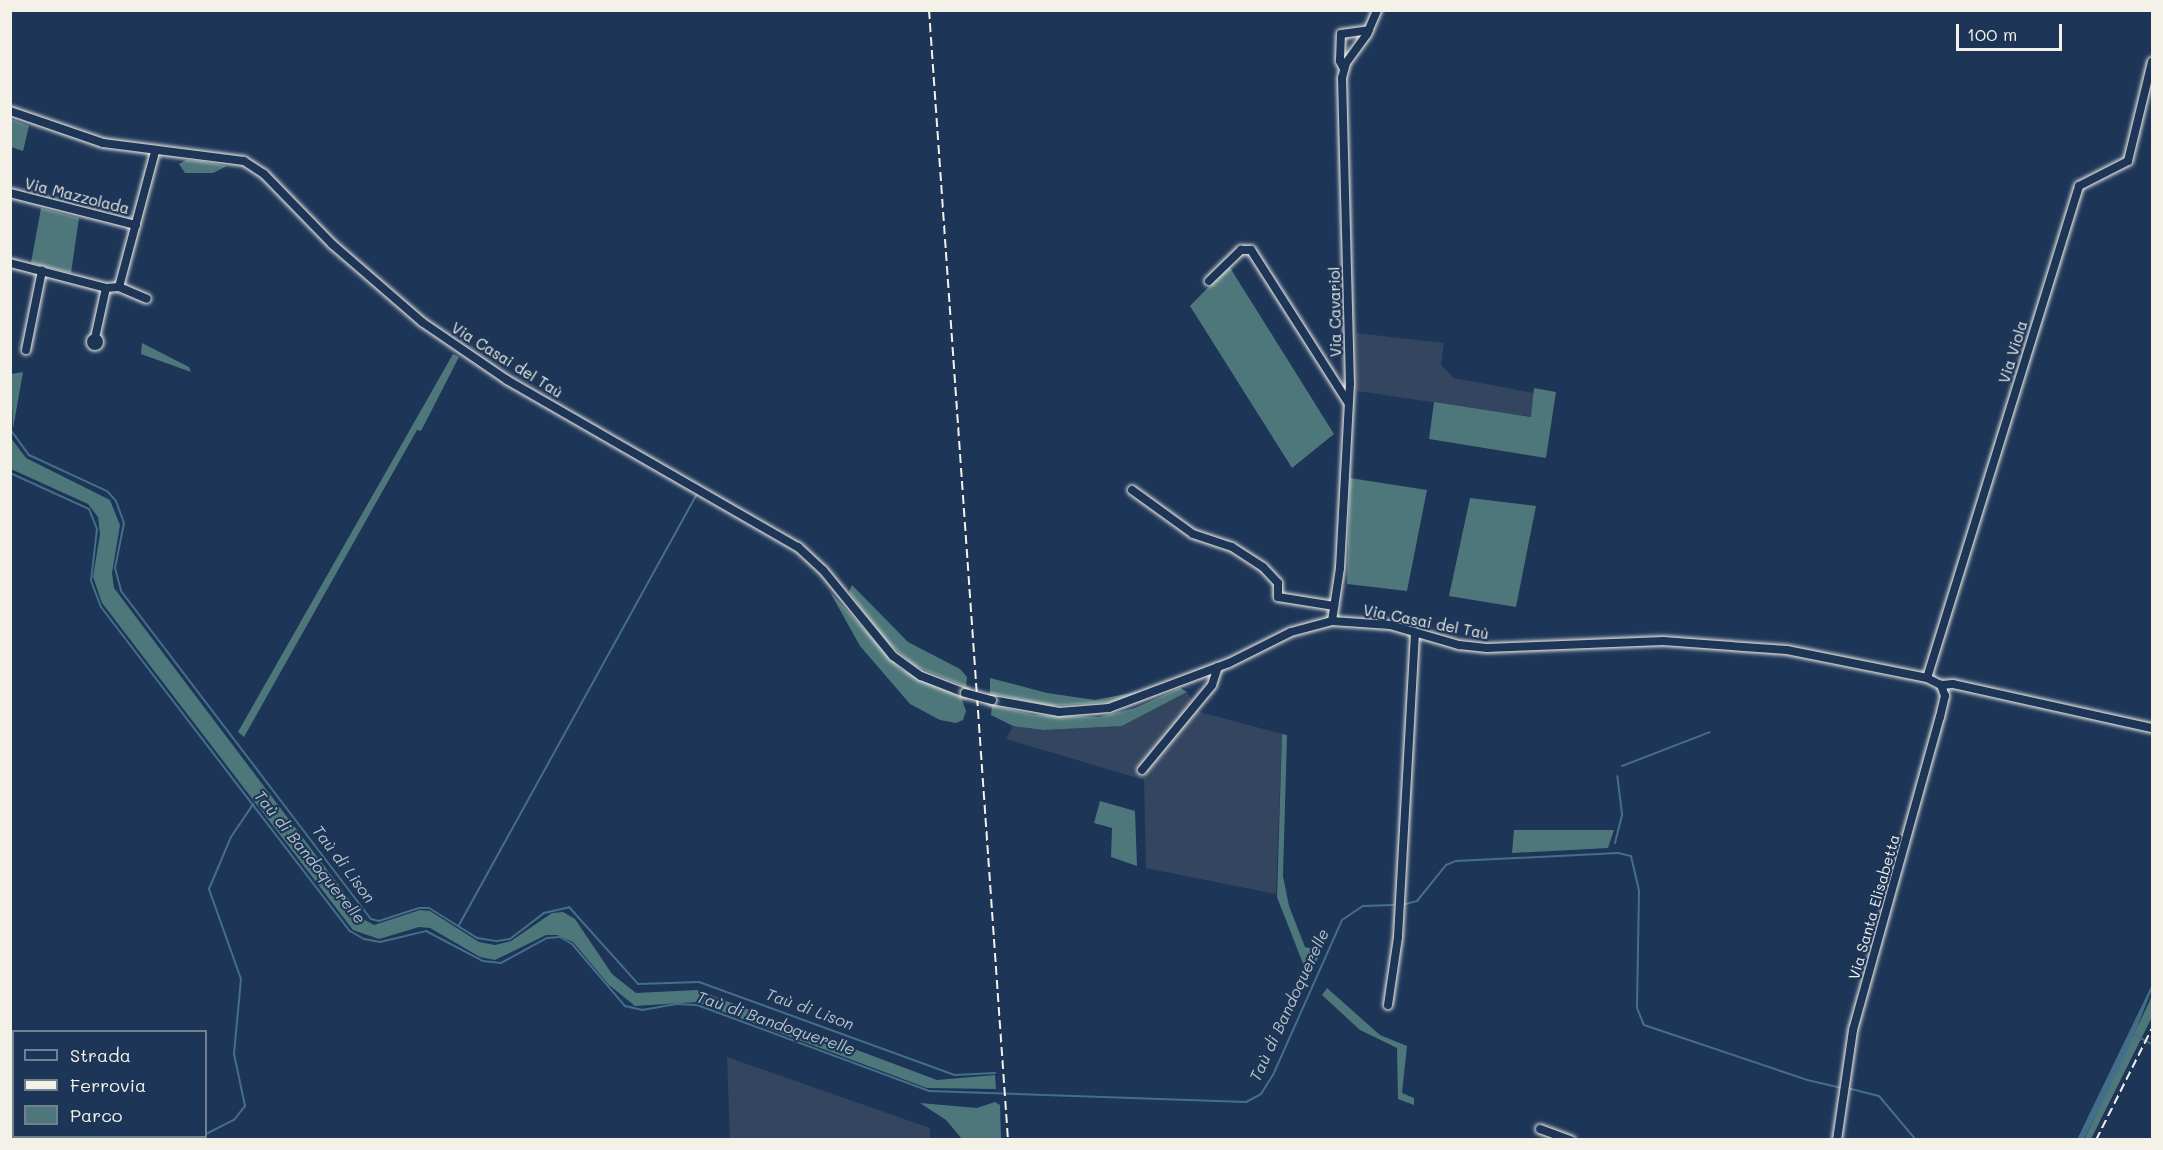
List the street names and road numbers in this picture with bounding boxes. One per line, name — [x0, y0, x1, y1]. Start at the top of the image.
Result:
street label: Via Mazzolada — [23, 174, 131, 218]
street label: Via Cavariol — [1325, 267, 1345, 357]
street label: Via Viola — [1995, 318, 2031, 386]
street label: Via Casai del Taù — [448, 319, 566, 401]
street label: Via Casai del Taù — [1362, 601, 1490, 643]
street label: Via Santa Elisabetta — [1845, 832, 1903, 982]

